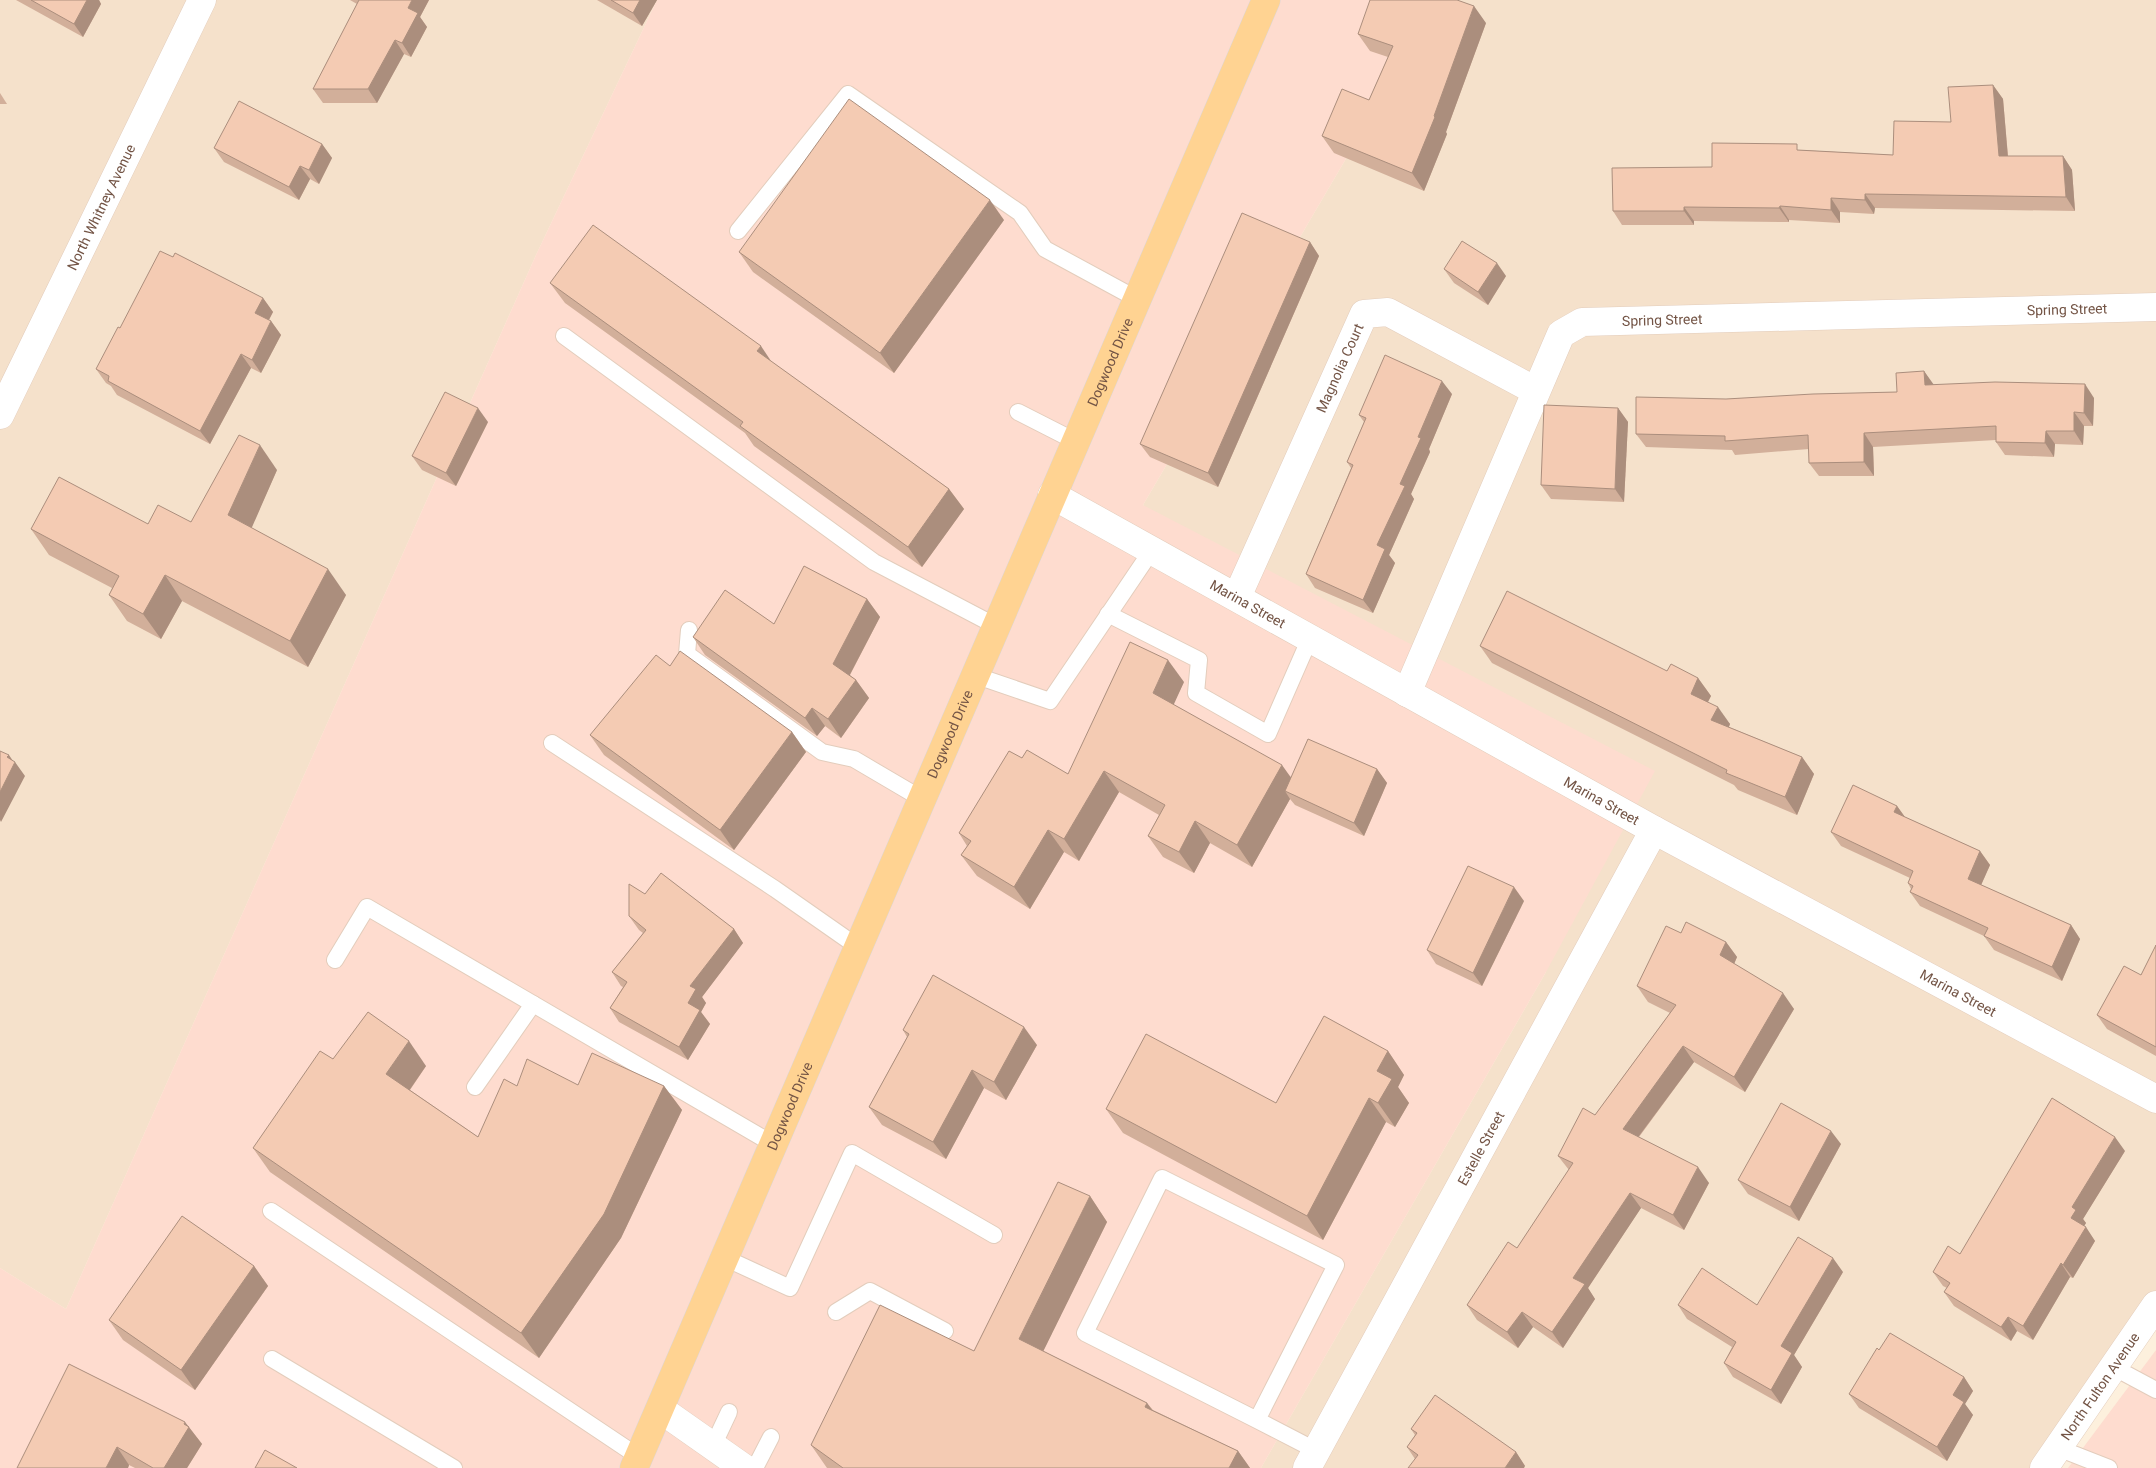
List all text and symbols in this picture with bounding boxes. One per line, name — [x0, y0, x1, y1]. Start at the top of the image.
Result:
street label: North Whitney Avenue — [64, 142, 138, 273]
street label: Spring Street — [2027, 300, 2108, 318]
street label: Spring Street — [1622, 311, 1703, 329]
street label: Dogwood Drive — [1084, 316, 1136, 409]
street label: Magnolia Court — [1313, 321, 1367, 415]
street label: Marina Street — [1207, 577, 1289, 631]
street label: Dogwood Drive — [924, 688, 976, 781]
street label: Marina Street — [1561, 773, 1643, 828]
street label: Marina Street — [1917, 966, 1999, 1020]
street label: Dogwood Drive — [764, 1060, 816, 1153]
street label: Estelle Street — [1454, 1108, 1508, 1188]
street label: North Fulton Avenue — [2057, 1330, 2143, 1443]

